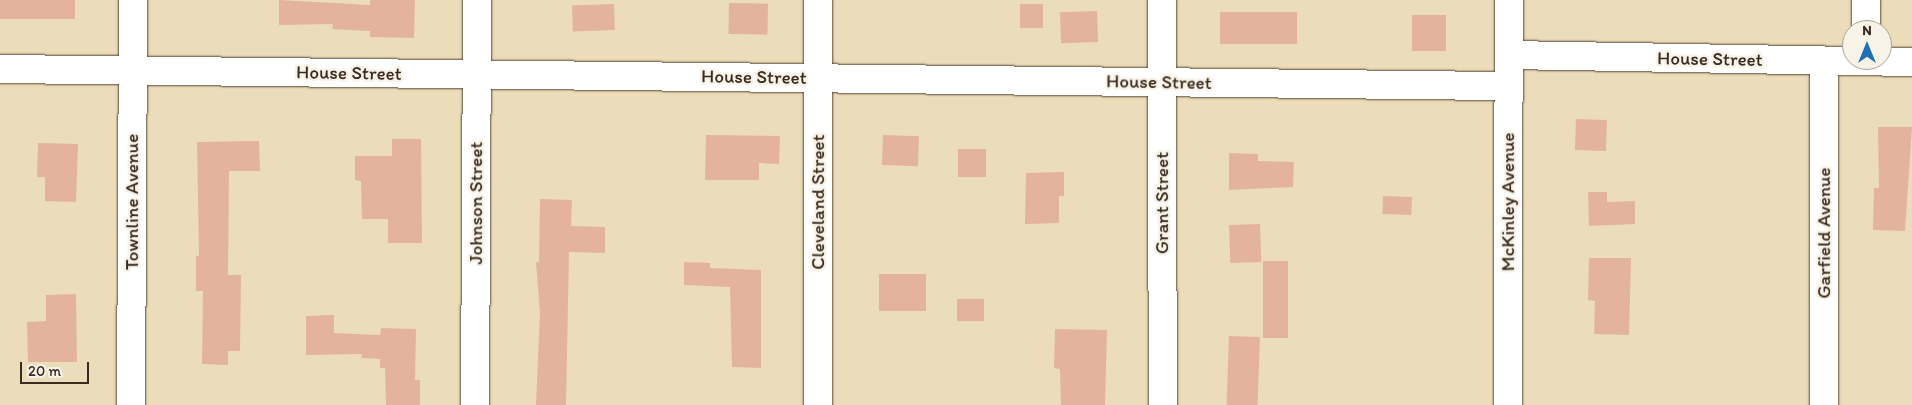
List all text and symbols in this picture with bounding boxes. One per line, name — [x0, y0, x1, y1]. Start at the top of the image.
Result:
north arrow — [1842, 20, 1892, 70]
text: N — [1862, 22, 1872, 39]
street label: House Street — [1657, 47, 1763, 71]
street label: House Street — [296, 61, 402, 85]
street label: House Street — [701, 65, 807, 89]
street label: House Street — [1106, 70, 1212, 94]
street label: McKinley Avenue — [1497, 133, 1519, 271]
street label: Townline Avenue — [121, 134, 143, 270]
street label: Cleveland Street — [807, 134, 829, 270]
street label: Johnson Street — [465, 142, 487, 264]
street label: Grant Street — [1151, 152, 1173, 254]
street label: Garfield Avenue — [1813, 167, 1835, 299]
scale bar — [22, 352, 91, 384]
text: 20 m — [28, 362, 61, 380]

